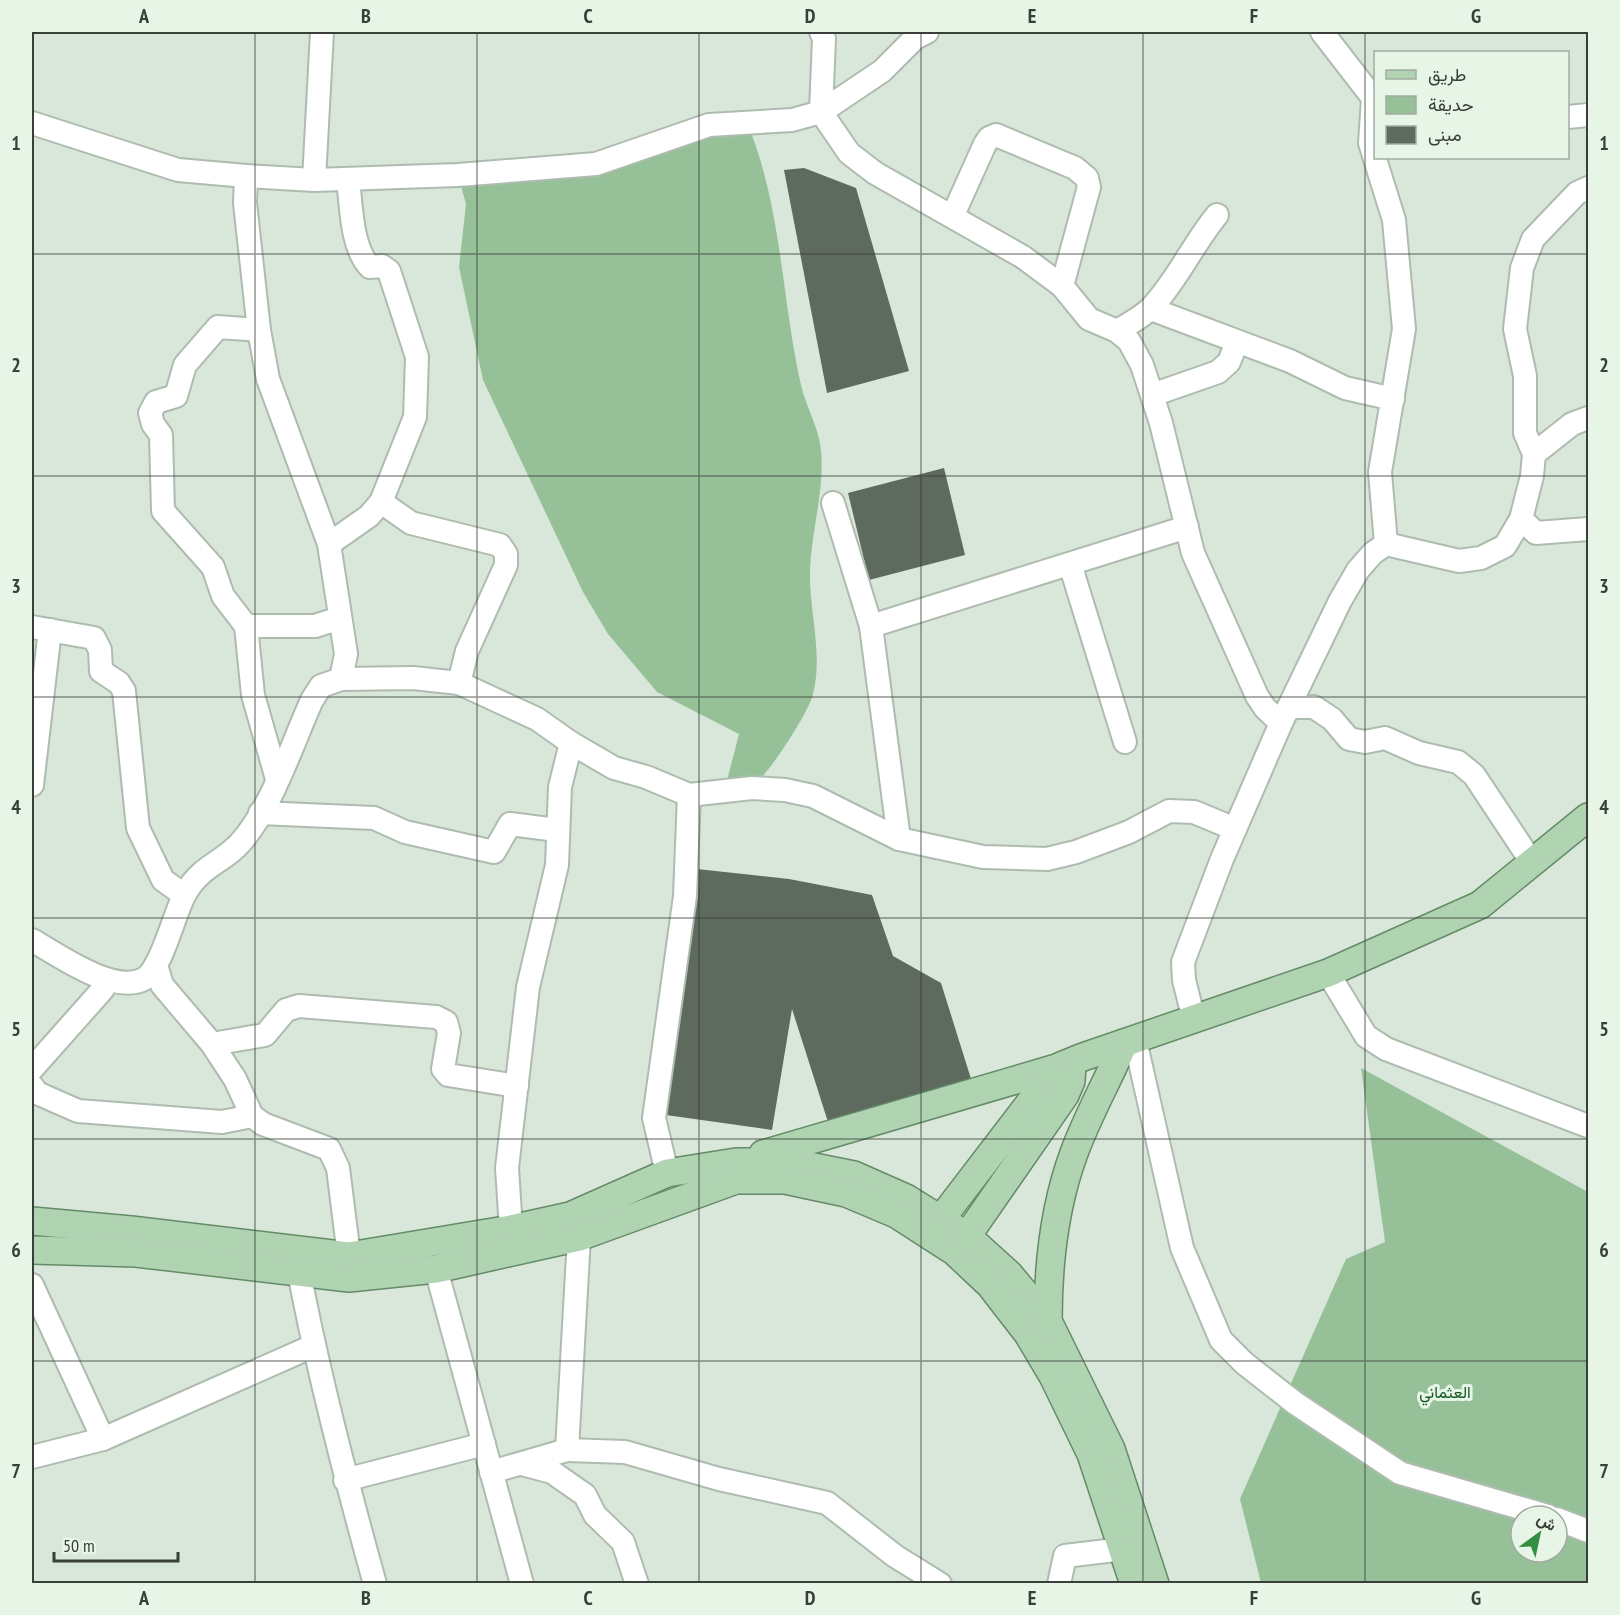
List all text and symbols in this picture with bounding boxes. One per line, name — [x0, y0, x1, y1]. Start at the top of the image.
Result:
text: A — [138, 3, 150, 29]
text: B — [361, 3, 371, 29]
text: C — [583, 3, 593, 29]
text: D — [805, 3, 816, 29]
text: E — [1028, 3, 1036, 29]
text: F — [1250, 3, 1258, 29]
text: G — [1471, 3, 1481, 29]
legend — [1374, 51, 1569, 159]
text: طريق — [1428, 63, 1466, 86]
text: حديقة — [1428, 93, 1474, 116]
text: مبنى — [1428, 123, 1462, 146]
text: 1 — [11, 130, 21, 156]
text: 1 — [1599, 130, 1609, 156]
text: 2 — [11, 352, 21, 378]
text: 2 — [1599, 352, 1609, 378]
text: 3 — [11, 573, 21, 599]
text: 3 — [1599, 573, 1609, 599]
text: 4 — [11, 794, 21, 820]
text: 4 — [1599, 794, 1609, 820]
text: 5 — [11, 1016, 21, 1042]
text: 5 — [1599, 1016, 1609, 1042]
text: 6 — [11, 1237, 21, 1263]
text: 6 — [1599, 1237, 1609, 1263]
park label: العثماني — [1419, 1382, 1471, 1406]
text: 7 — [11, 1458, 21, 1484]
text: 7 — [1599, 1458, 1609, 1484]
north arrow — [1509, 1504, 1569, 1564]
text: ش — [1534, 1508, 1561, 1535]
scale bar — [54, 1525, 178, 1563]
text: 50 m — [63, 1534, 95, 1557]
text: A — [138, 1585, 150, 1611]
text: B — [361, 1585, 371, 1611]
text: C — [583, 1585, 593, 1611]
text: D — [805, 1585, 816, 1611]
text: E — [1028, 1585, 1036, 1611]
text: F — [1250, 1585, 1258, 1611]
text: G — [1471, 1585, 1481, 1611]

